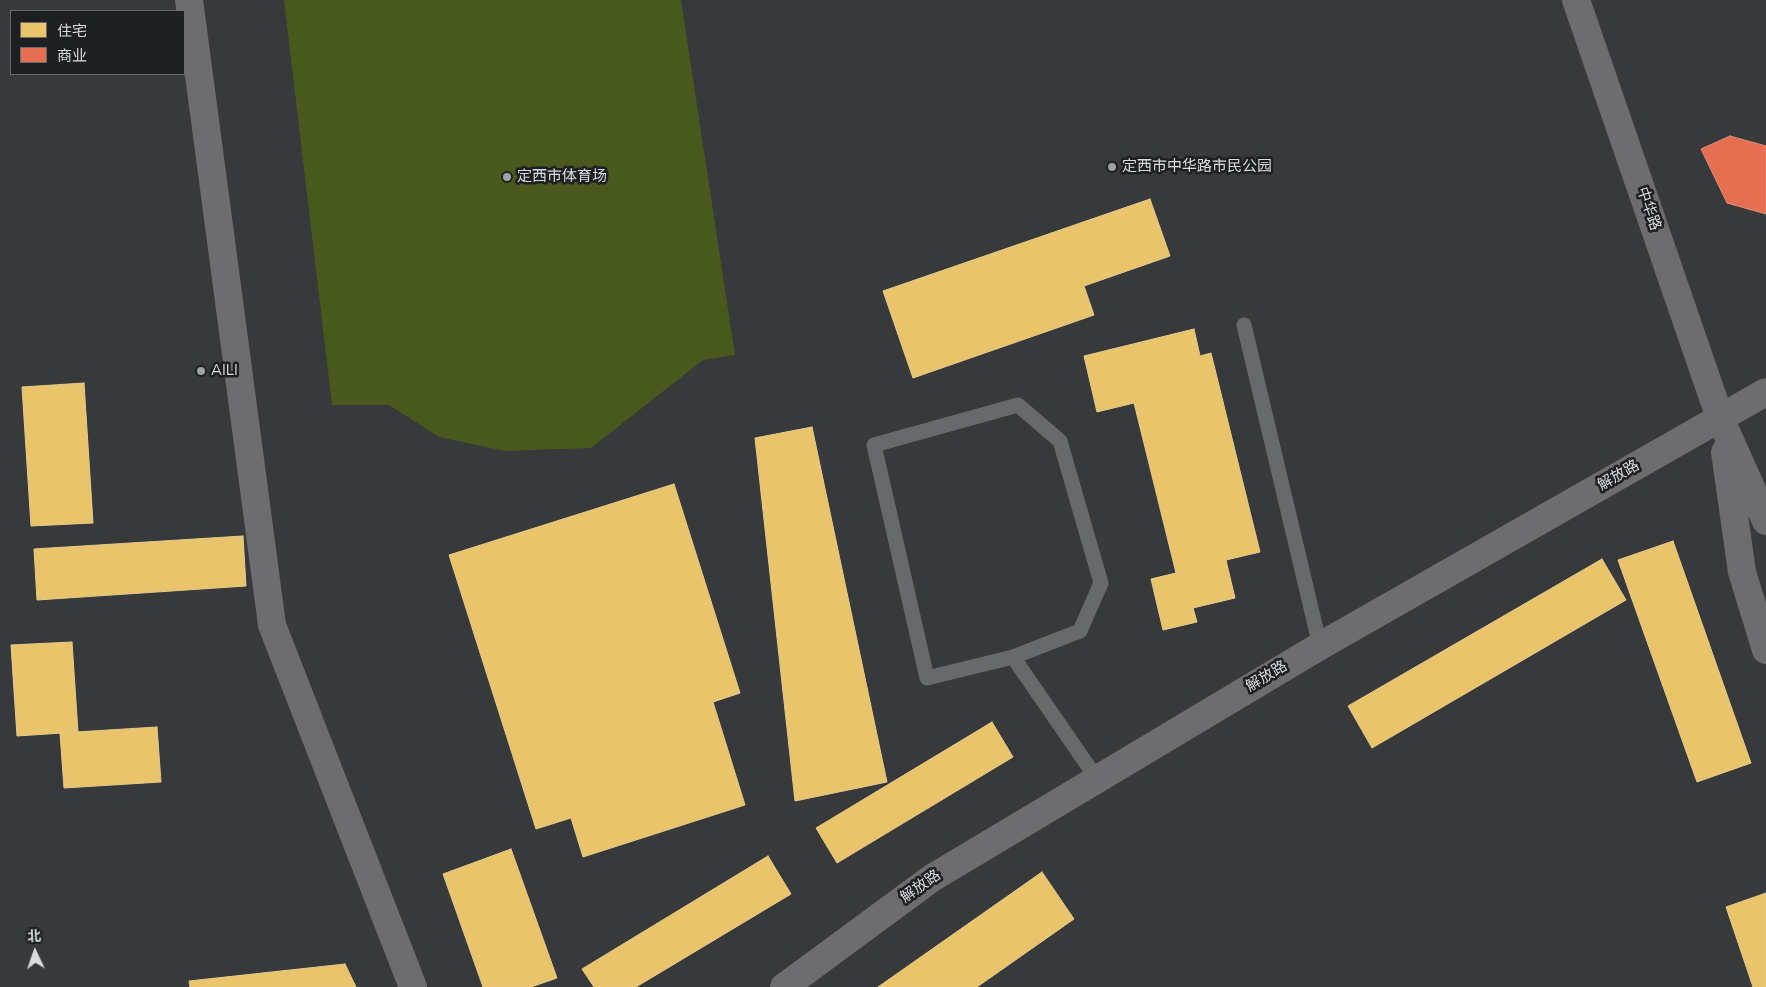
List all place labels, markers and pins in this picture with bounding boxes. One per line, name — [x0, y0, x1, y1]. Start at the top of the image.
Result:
place label: 定西市中华路市民公园 — [1122, 158, 1272, 176]
marker: 定西市中华路市民公园 — [1106, 161, 1118, 173]
place label: 定西市体育场 — [517, 168, 607, 186]
marker: 定西市体育场 — [501, 171, 513, 183]
place label: AILI — [211, 362, 238, 380]
marker: AILI — [195, 365, 207, 377]

